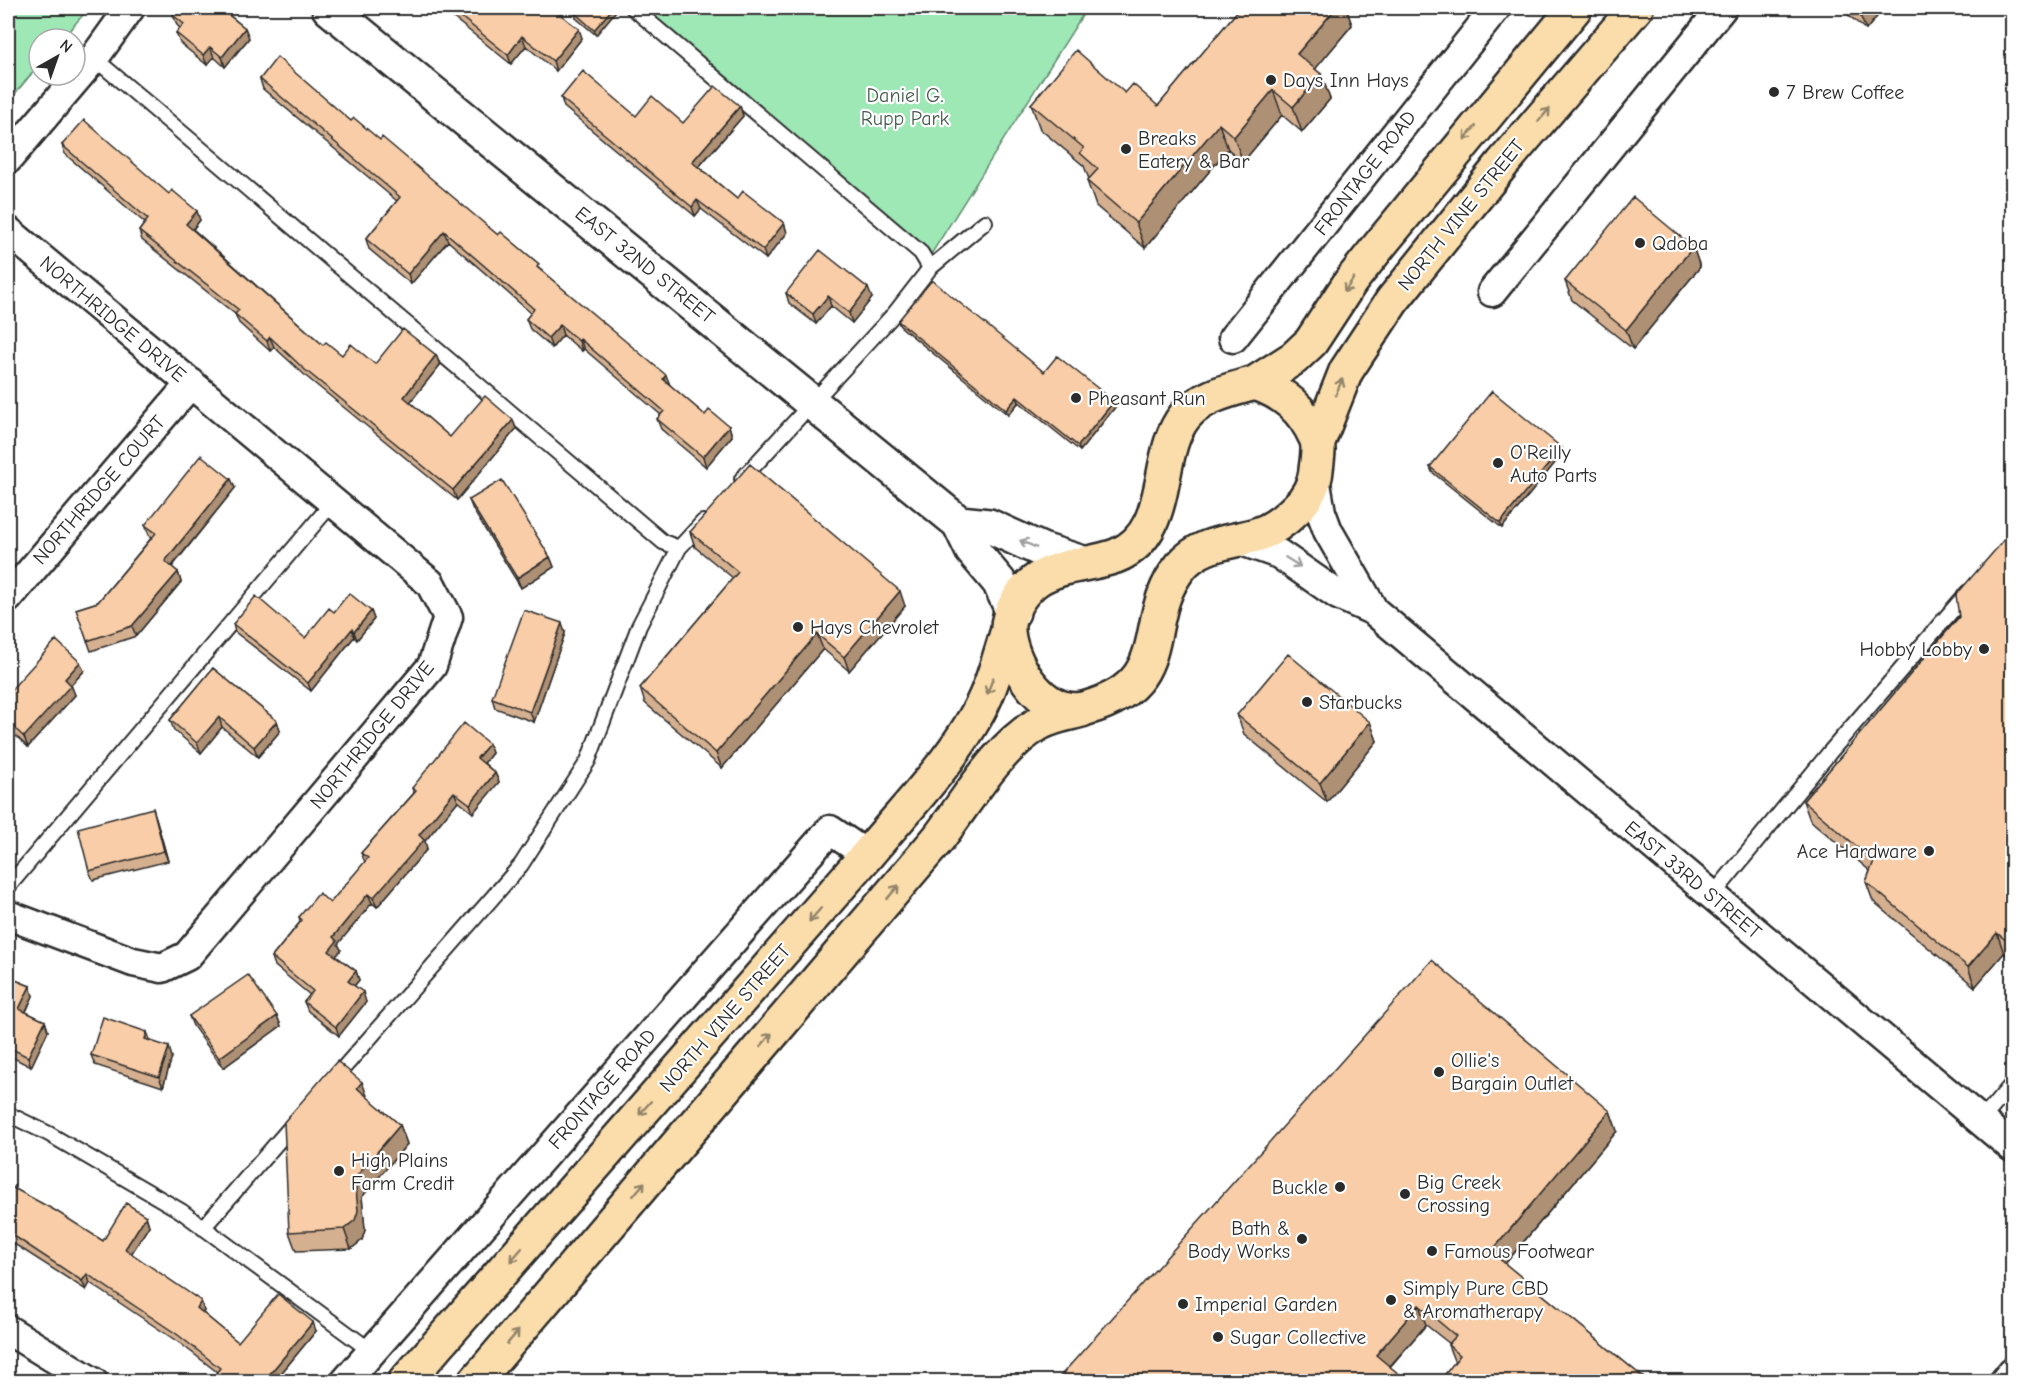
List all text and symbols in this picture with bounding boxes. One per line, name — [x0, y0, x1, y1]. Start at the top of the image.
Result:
north arrow — [27, 27, 87, 87]
text: N — [56, 36, 76, 57]
place label: Days Inn Hays — [1283, 69, 1409, 92]
marker: Days Inn Hays — [1264, 73, 1278, 87]
place label: 7 Brew Coffee — [1786, 81, 1904, 104]
park label: Daniel G. Rupp Park — [861, 84, 949, 130]
marker: 7 Brew Coffee — [1767, 85, 1781, 99]
street label: FRONTAGE ROAD — [1309, 106, 1421, 240]
one-way arrow — [1537, 108, 1551, 123]
one-way arrow — [1464, 125, 1477, 141]
place label: Breaks Eatery & Bar — [1138, 127, 1249, 173]
street label: NORTH VINE STREET — [1393, 134, 1529, 295]
marker: Breaks Eatery & Bar — [1119, 142, 1133, 156]
street label: EAST 32ND STREET — [571, 202, 720, 329]
place label: Qdoba — [1652, 232, 1708, 255]
marker: Qdoba — [1633, 236, 1647, 250]
street label: NORTHRIDGE DRIVE — [35, 251, 191, 387]
one-way arrow — [1343, 277, 1355, 293]
one-way arrow — [1333, 379, 1345, 397]
place label: Pheasant Run — [1088, 387, 1206, 410]
marker: Pheasant Run — [1069, 391, 1083, 405]
street label: NORTHRIDGE COURT — [28, 411, 170, 569]
place label: O'Reilly Auto Parts — [1510, 441, 1597, 487]
marker: O'Reilly Auto Parts — [1491, 456, 1505, 470]
one-way arrow — [1019, 537, 1037, 549]
one-way arrow — [1284, 556, 1301, 568]
place label: Hays Chevrolet — [810, 616, 940, 639]
marker: Hays Chevrolet — [791, 620, 805, 634]
place label: Hobby Lobby — [1860, 638, 1972, 661]
marker: Hobby Lobby — [1977, 642, 1991, 656]
street label: NORTHRIDGE DRIVE — [305, 657, 439, 813]
one-way arrow — [984, 676, 995, 695]
place label: Starbucks — [1319, 691, 1402, 714]
marker: Starbucks — [1300, 695, 1314, 709]
street label: EAST 33RD STREET — [1620, 816, 1766, 944]
place label: Ace Hardware — [1797, 840, 1917, 863]
marker: Ace Hardware — [1922, 844, 1936, 858]
one-way arrow — [886, 884, 899, 900]
one-way arrow — [808, 907, 822, 922]
street label: NORTH VINE STREET — [655, 939, 796, 1096]
street label: FRONTAGE ROAD — [544, 1024, 660, 1154]
one-way arrow — [759, 1033, 773, 1048]
place label: Ollie's Bargain Outlet — [1451, 1049, 1574, 1095]
marker: Ollie's Bargain Outlet — [1432, 1065, 1446, 1079]
one-way arrow — [638, 1100, 652, 1115]
place label: High Plains Farm Credit — [351, 1149, 455, 1195]
marker: High Plains Farm Credit — [332, 1164, 346, 1178]
place label: Big Creek Crossing — [1417, 1171, 1501, 1217]
place label: Buckle — [1272, 1176, 1328, 1199]
marker: Buckle — [1333, 1180, 1347, 1194]
one-way arrow — [633, 1181, 646, 1197]
marker: Big Creek Crossing — [1398, 1187, 1412, 1201]
place label: Bath & Body Works — [1188, 1217, 1290, 1263]
marker: Bath & Body Works — [1295, 1232, 1309, 1246]
place label: Famous Footwear — [1444, 1240, 1594, 1263]
marker: Famous Footwear — [1425, 1244, 1439, 1258]
one-way arrow — [509, 1247, 523, 1262]
place label: Simply Pure CBD & Aromatherapy — [1403, 1277, 1549, 1323]
place label: Imperial Garden — [1195, 1293, 1338, 1316]
marker: Simply Pure CBD & Aromatherapy — [1384, 1293, 1398, 1307]
marker: Imperial Garden — [1176, 1297, 1190, 1311]
place label: Sugar Collective — [1230, 1326, 1366, 1349]
one-way arrow — [506, 1330, 520, 1345]
marker: Sugar Collective — [1211, 1330, 1225, 1344]

